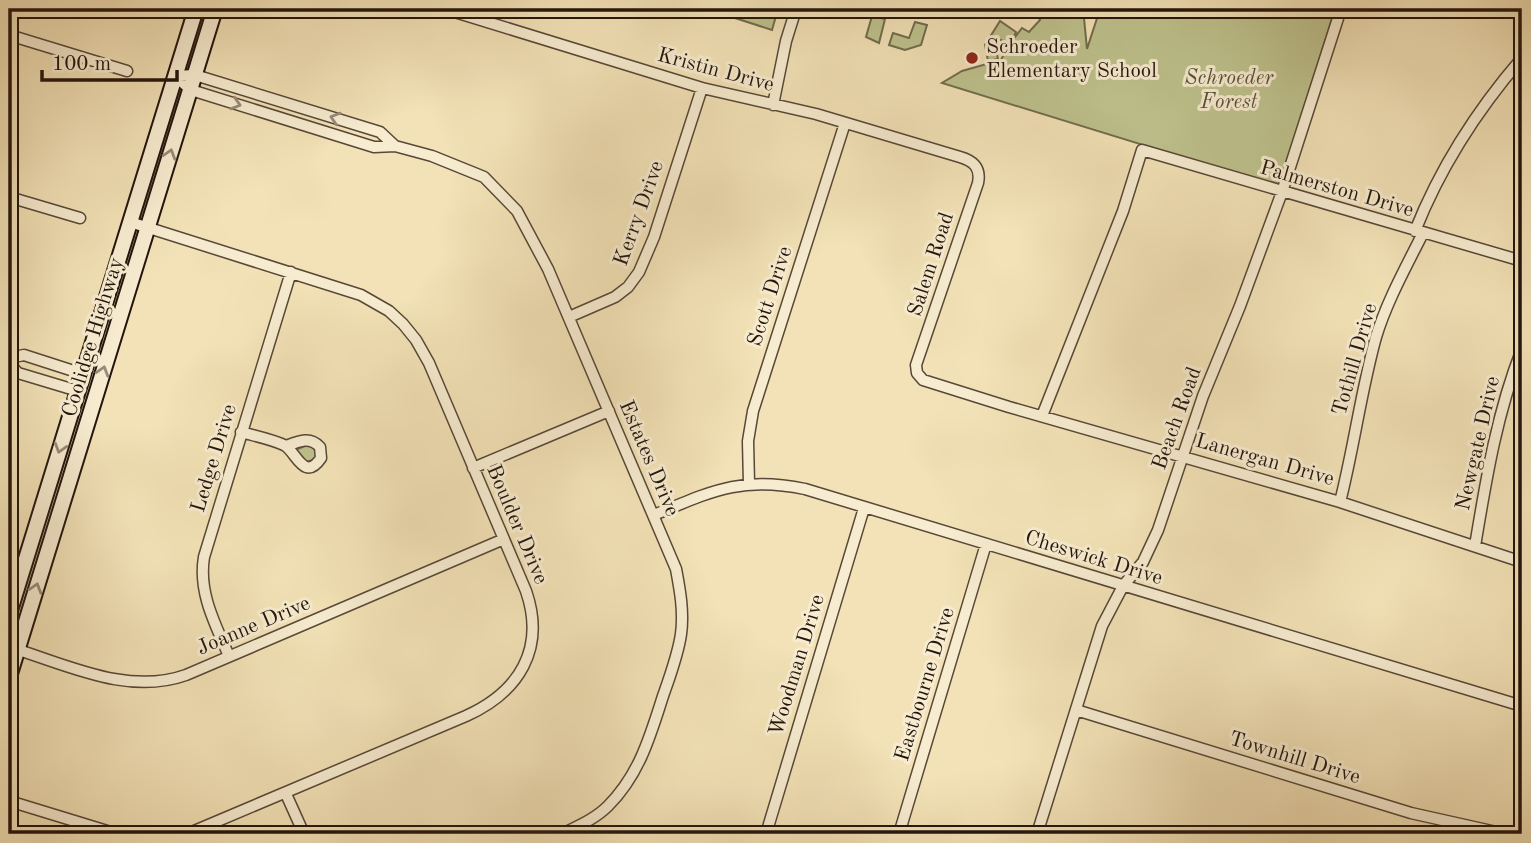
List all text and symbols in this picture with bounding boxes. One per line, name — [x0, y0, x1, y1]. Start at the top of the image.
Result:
place label: Schroeder Elementary School — [986, 37, 1157, 82]
scale bar — [42, 38, 177, 82]
street label: Kristin Drive — [655, 45, 776, 96]
marker: Schroeder Elementary School — [964, 50, 980, 66]
text: 100 m — [52, 54, 111, 75]
park label: Schroeder Forest — [1185, 68, 1274, 113]
one-way arrow — [230, 95, 242, 110]
one-way arrow — [329, 111, 341, 126]
one-way arrow — [162, 148, 177, 160]
street label: Palmerston Drive — [1257, 157, 1416, 221]
street label: Kerry Drive — [611, 158, 668, 269]
street label: Salem Road — [905, 210, 958, 319]
street label: Scott Drive — [744, 244, 796, 349]
street label: Coolidge Highway — [59, 255, 128, 420]
street label: Tothill Drive — [1329, 301, 1382, 418]
street label: Beach Road — [1149, 364, 1206, 473]
one-way arrow — [95, 365, 109, 378]
street label: Newgate Drive — [1453, 374, 1504, 513]
street label: Estates Drive — [615, 398, 682, 520]
street label: Ledge Drive — [188, 402, 241, 515]
street label: Lanergan Drive — [1193, 431, 1336, 490]
one-way arrow — [53, 442, 68, 454]
street label: Boulder Drive — [482, 462, 551, 587]
street label: Cheswick Drive — [1022, 528, 1165, 589]
one-way arrow — [28, 583, 42, 595]
street label: Woodman Drive — [766, 592, 829, 739]
street label: Joanne Drive — [194, 593, 313, 660]
street label: Eastbourne Drive — [892, 605, 959, 764]
street label: Townhill Drive — [1226, 729, 1363, 788]

